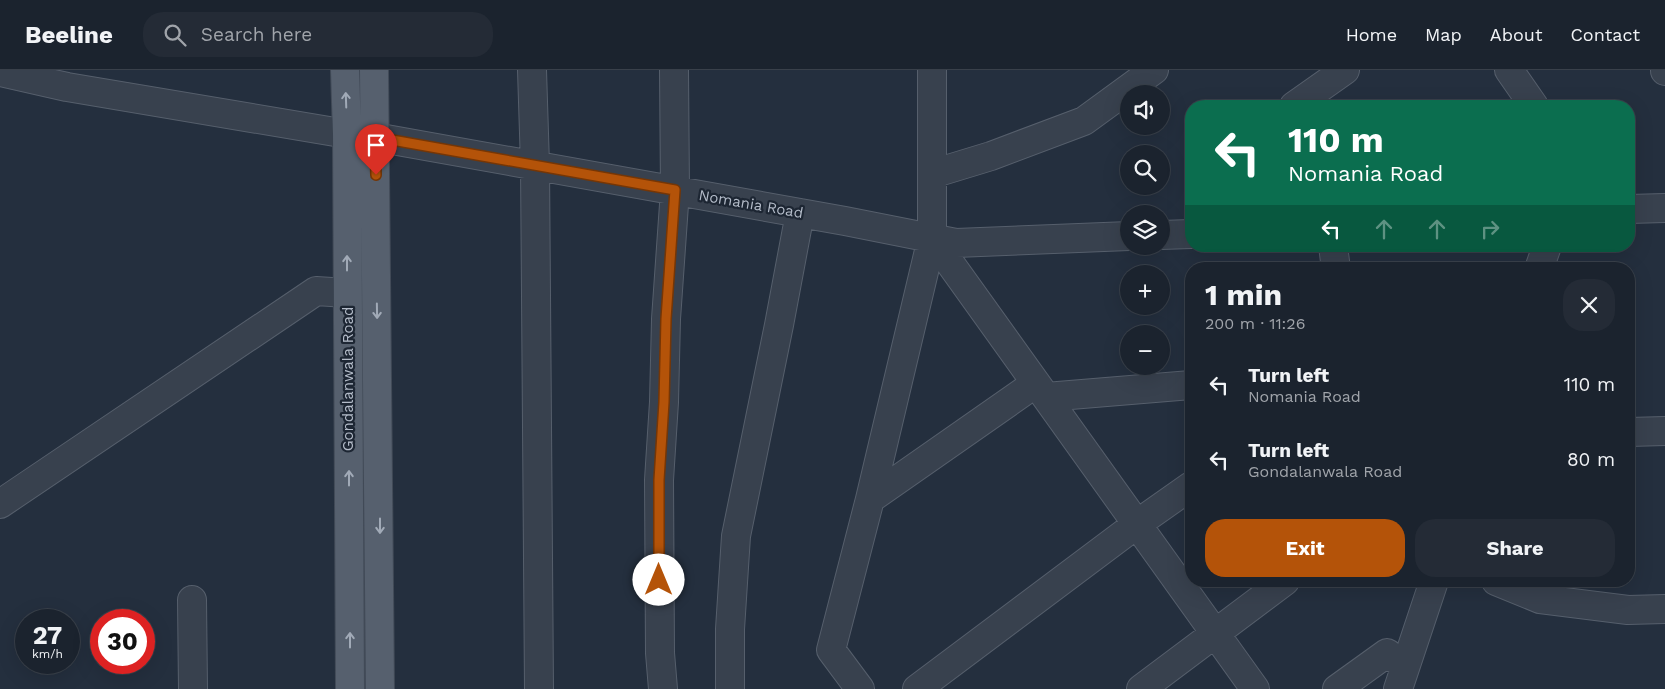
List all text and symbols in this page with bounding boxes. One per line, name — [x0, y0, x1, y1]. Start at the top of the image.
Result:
search box — [143, 12, 493, 57]
text: Beeline — [25, 21, 113, 49]
icon: search — [161, 21, 189, 49]
text: Search here — [201, 23, 312, 46]
text: Home — [1346, 24, 1397, 45]
text: Map — [1425, 24, 1462, 45]
text: About — [1490, 24, 1542, 45]
text: Contact — [1570, 24, 1640, 45]
map controls — [1120, 85, 1170, 375]
button: sound — [1120, 85, 1170, 135]
one-way arrow — [341, 93, 351, 109]
text: 110 m — [1288, 119, 1384, 161]
icon: left — [1205, 120, 1270, 185]
pin — [355, 124, 397, 175]
icon: arrive — [362, 131, 390, 159]
button: search — [1120, 145, 1170, 195]
text: Nomania Road — [1288, 161, 1443, 186]
street label: Nomania Road — [697, 186, 805, 222]
button: layers — [1120, 205, 1170, 255]
icon: left — [1317, 215, 1345, 243]
icon: ahead — [1370, 215, 1398, 243]
icon: ahead — [1423, 215, 1451, 243]
icon: right — [1476, 215, 1504, 243]
one-way arrow — [342, 255, 352, 272]
button: + — [1120, 265, 1170, 315]
text: 1 min — [1205, 277, 1282, 312]
button: close — [1563, 279, 1615, 331]
one-way arrow — [372, 302, 382, 319]
street label: Gondalanwala Road — [339, 307, 357, 451]
text: 200 m · 11:26 — [1205, 314, 1305, 333]
button: − — [1120, 325, 1170, 375]
text: Turn left — [1248, 364, 1329, 387]
icon: left — [1205, 371, 1233, 399]
text: 110 m — [1564, 373, 1615, 396]
text: Nomania Road — [1248, 387, 1361, 406]
text: Turn left — [1248, 439, 1329, 462]
icon: left — [1205, 446, 1233, 474]
text: 80 m — [1567, 448, 1615, 471]
text: Gondalanwala Road — [1248, 462, 1402, 481]
one-way arrow — [344, 470, 353, 486]
one-way arrow — [375, 518, 385, 534]
button: Exit — [1205, 519, 1405, 577]
button: Share — [1415, 519, 1615, 577]
position arrow — [632, 553, 684, 605]
speed limit sign: 30 — [90, 609, 155, 674]
text: 27 — [33, 621, 62, 650]
one-way arrow — [345, 633, 355, 649]
text: km/h — [32, 647, 63, 661]

